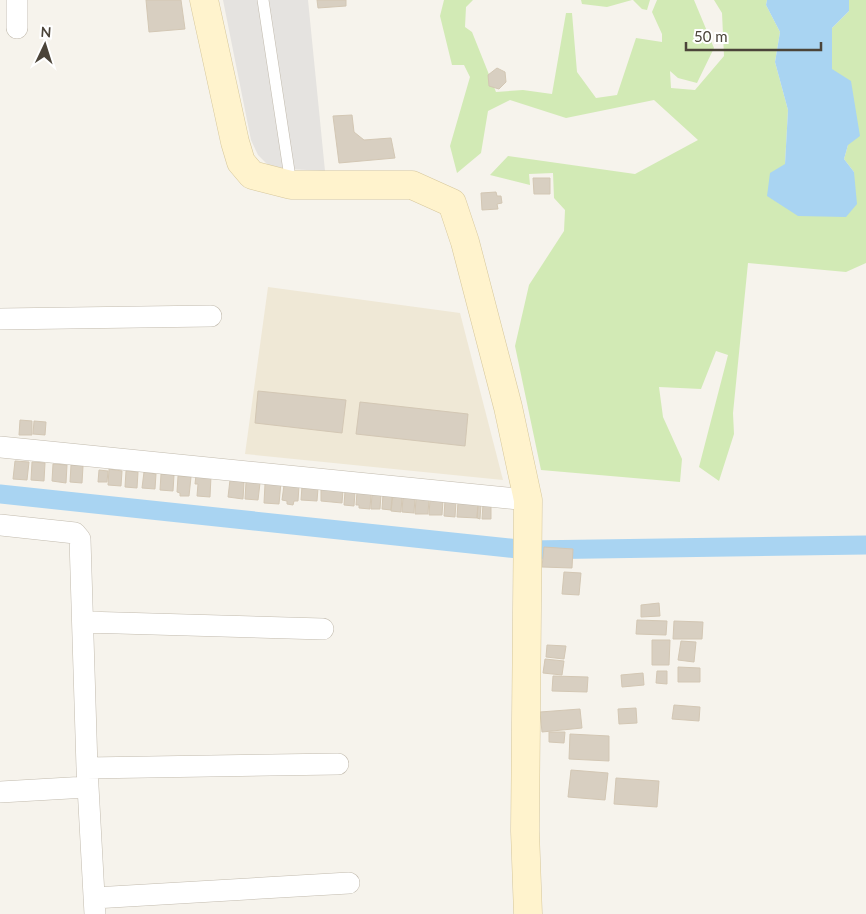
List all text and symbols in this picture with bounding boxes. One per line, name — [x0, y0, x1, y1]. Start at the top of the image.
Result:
north arrow — [20, 20, 70, 70]
scale bar — [686, 20, 821, 52]
text: N — [40, 23, 52, 40]
text: 50 m — [694, 27, 728, 45]

